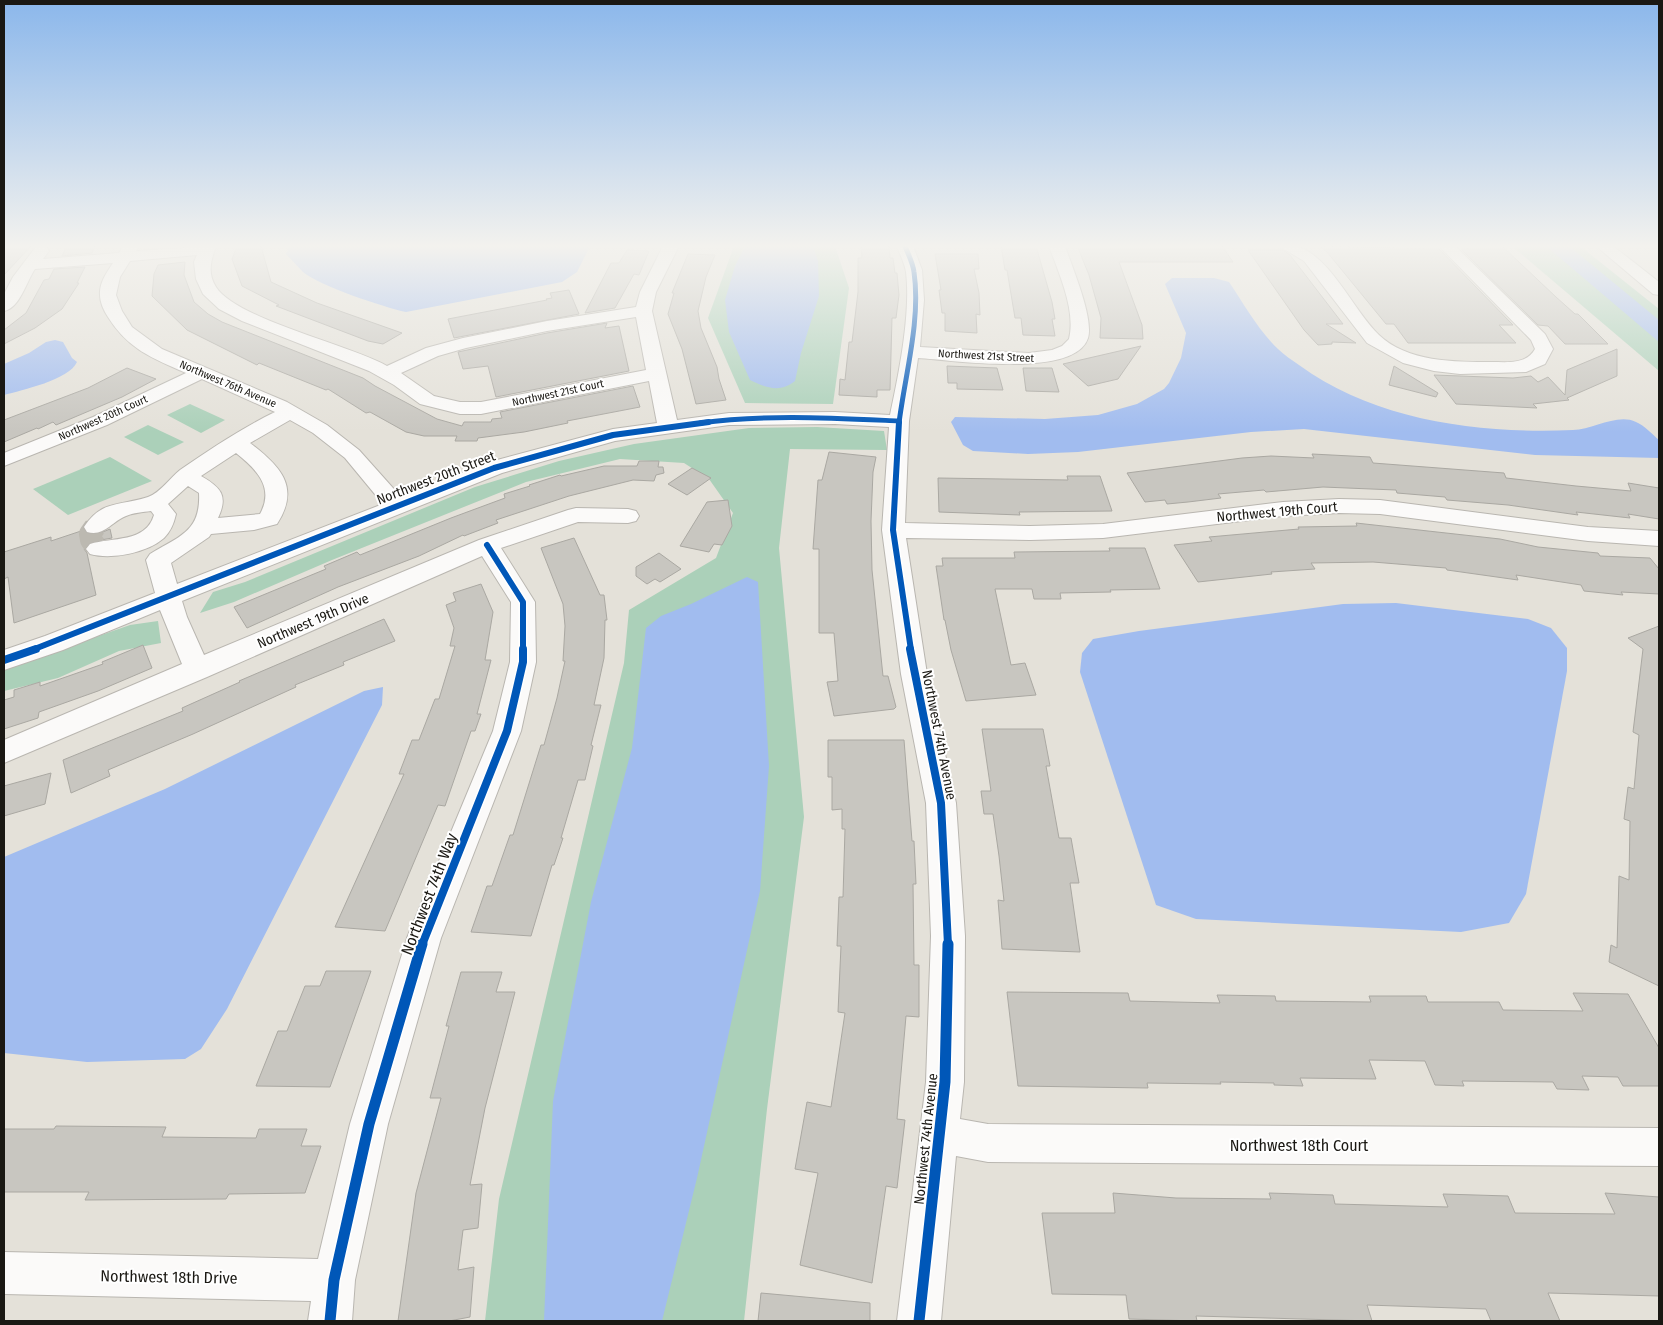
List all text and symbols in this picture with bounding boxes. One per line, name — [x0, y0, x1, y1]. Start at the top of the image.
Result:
street label: Northwest 21st Street — [938, 347, 1035, 365]
street label: Northwest 76th Avenue — [178, 358, 278, 410]
street label: Northwest 21st Court — [511, 377, 605, 409]
street label: Northwest 20th Court — [56, 392, 150, 443]
street label: Northwest 20th Street — [374, 447, 498, 508]
street label: Northwest 19th Court — [1216, 498, 1338, 526]
street label: Northwest 19th Drive — [255, 590, 372, 652]
street label: Northwest 74th Avenue — [918, 669, 960, 801]
street label: Northwest 74th Way — [397, 830, 461, 958]
street label: Northwest 74th Avenue — [911, 1072, 941, 1205]
street label: Northwest 18th Court — [1230, 1136, 1369, 1155]
street label: Northwest 18th Drive — [100, 1266, 238, 1288]

